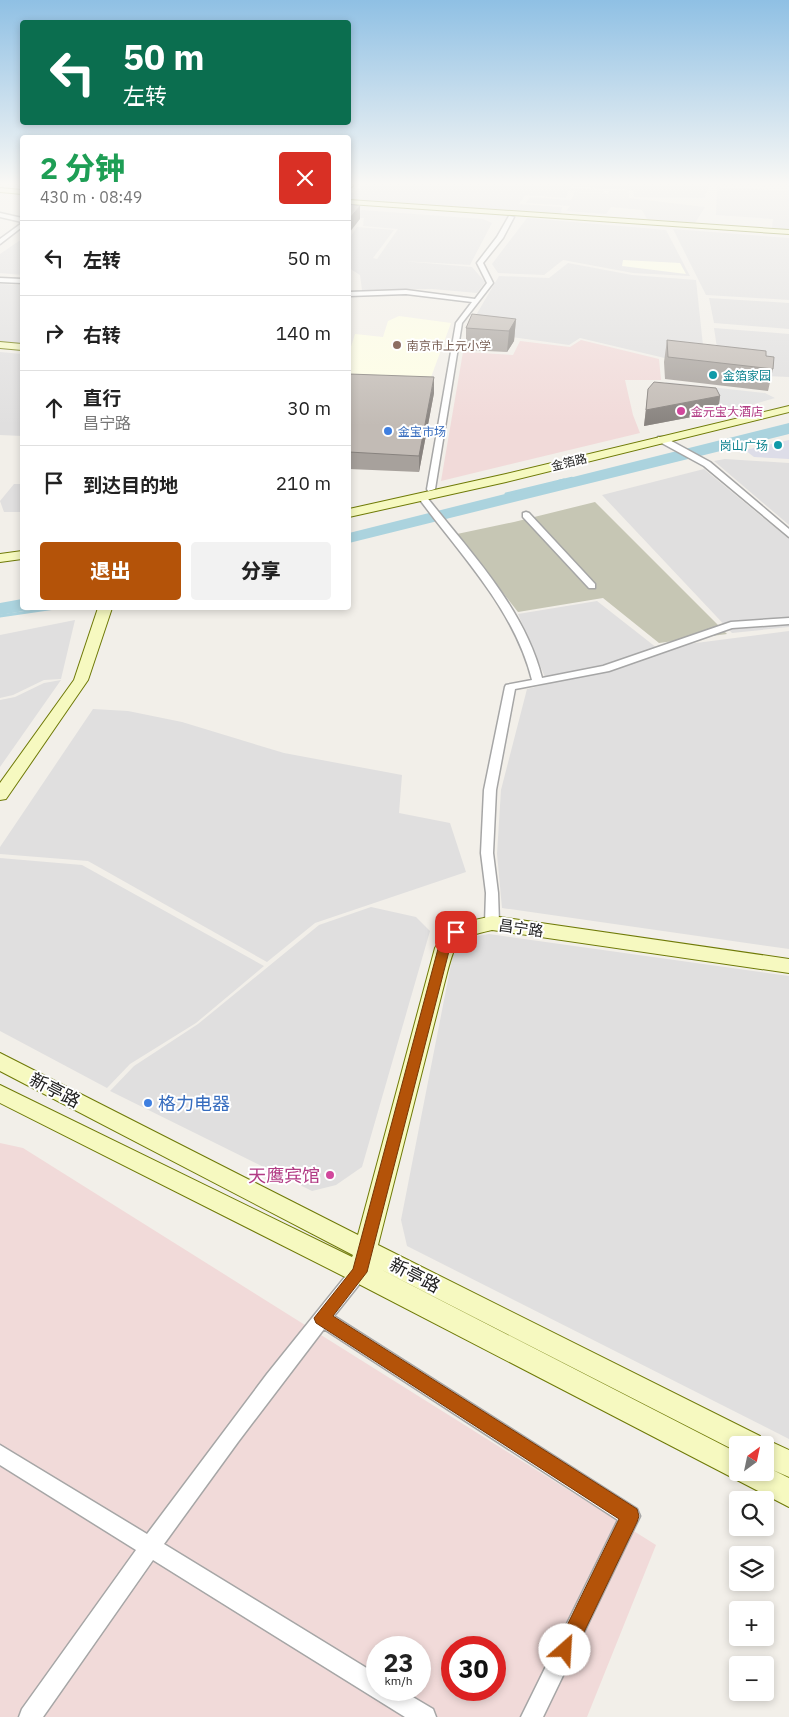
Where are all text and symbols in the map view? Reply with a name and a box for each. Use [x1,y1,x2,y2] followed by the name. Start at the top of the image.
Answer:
[123,34,205,80] text: 50 m
[40,40,105,105] icon: left
[123,81,167,110] text: 左转
[40,148,125,187] text: 2 分钟
[279,152,331,204] button: close
[40,187,142,207] text: 430 m · 08:49
[40,244,68,272] icon: left
[287,246,331,270] text: 50 m
[83,248,121,272] text: 左转
[40,319,68,347] icon: right
[276,321,331,345] text: 140 m
[83,323,121,347] text: 右转
[407,338,491,353] place label: 南京市上元小学
[391,339,403,351] marker: 南京市上元小学
[723,368,771,383] place label: 金箔家园
[707,369,719,381] marker: 金箔家园
[83,386,121,410] text: 直行
[40,394,68,422] icon: ahead
[287,396,331,420] text: 30 m
[691,404,763,419] place label: 金元宝大酒店
[675,405,687,417] marker: 金元宝大酒店
[83,413,131,433] text: 昌宁路
[398,424,446,439] place label: 金宝市场
[382,425,394,437] marker: 金宝市场
[720,438,768,453] place label: 岗山广场
[772,439,784,451] marker: 岗山广场
[550,450,588,474] street label: 金箔路
[40,469,68,497] icon: arrive
[276,471,331,495] text: 210 m
[83,473,178,497] text: 到达目的地
[40,542,181,600] button: 退出
[191,542,331,600] button: 分享
[435,911,477,953] pin
[497,915,545,941] street label: 昌宁路
[442,918,470,946] icon: arrive
[26,1067,84,1113] street label: 新亭路
[158,1092,230,1115] place label: 格力电器
[142,1097,154,1109] marker: 格力电器
[248,1164,320,1187] place label: 天鹰宾馆
[324,1169,336,1181] marker: 天鹰宾馆
[386,1252,444,1298] street label: 新亭路
[729,1436,774,1481] north arrow
[729,1436,774,1701] map controls
[729,1491,774,1536] button: search
[729,1546,774,1591] button: layers
[729,1601,774,1646] button: +
[538,1623,590,1675] position arrow
[441,1636,506,1701] speed limit sign: 30
[383,1646,414,1679] text: 23
[729,1656,774,1701] button: −
[384,1673,413,1688] text: km/h

